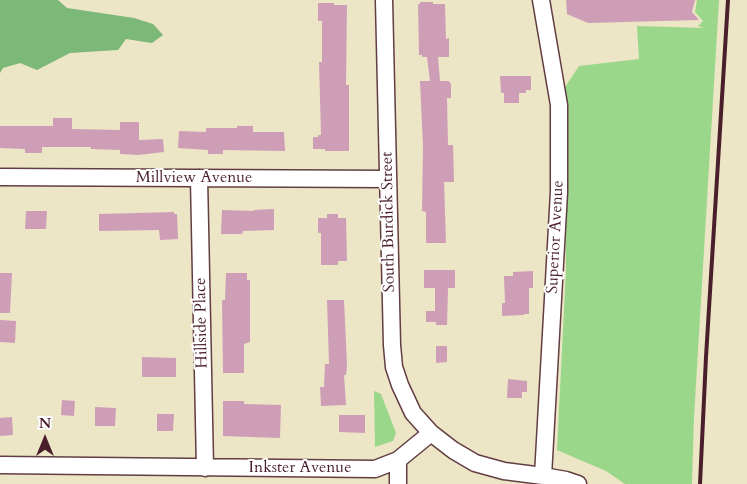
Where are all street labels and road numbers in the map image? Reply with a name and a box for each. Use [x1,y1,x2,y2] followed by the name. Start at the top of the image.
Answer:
[378,151,400,293] street label: South Burdick Street
[136,168,252,188] street label: Millview Avenue
[543,180,569,294] street label: Superior Avenue
[192,277,212,369] street label: Hillside Place
[249,458,351,478] street label: Inkster Avenue

